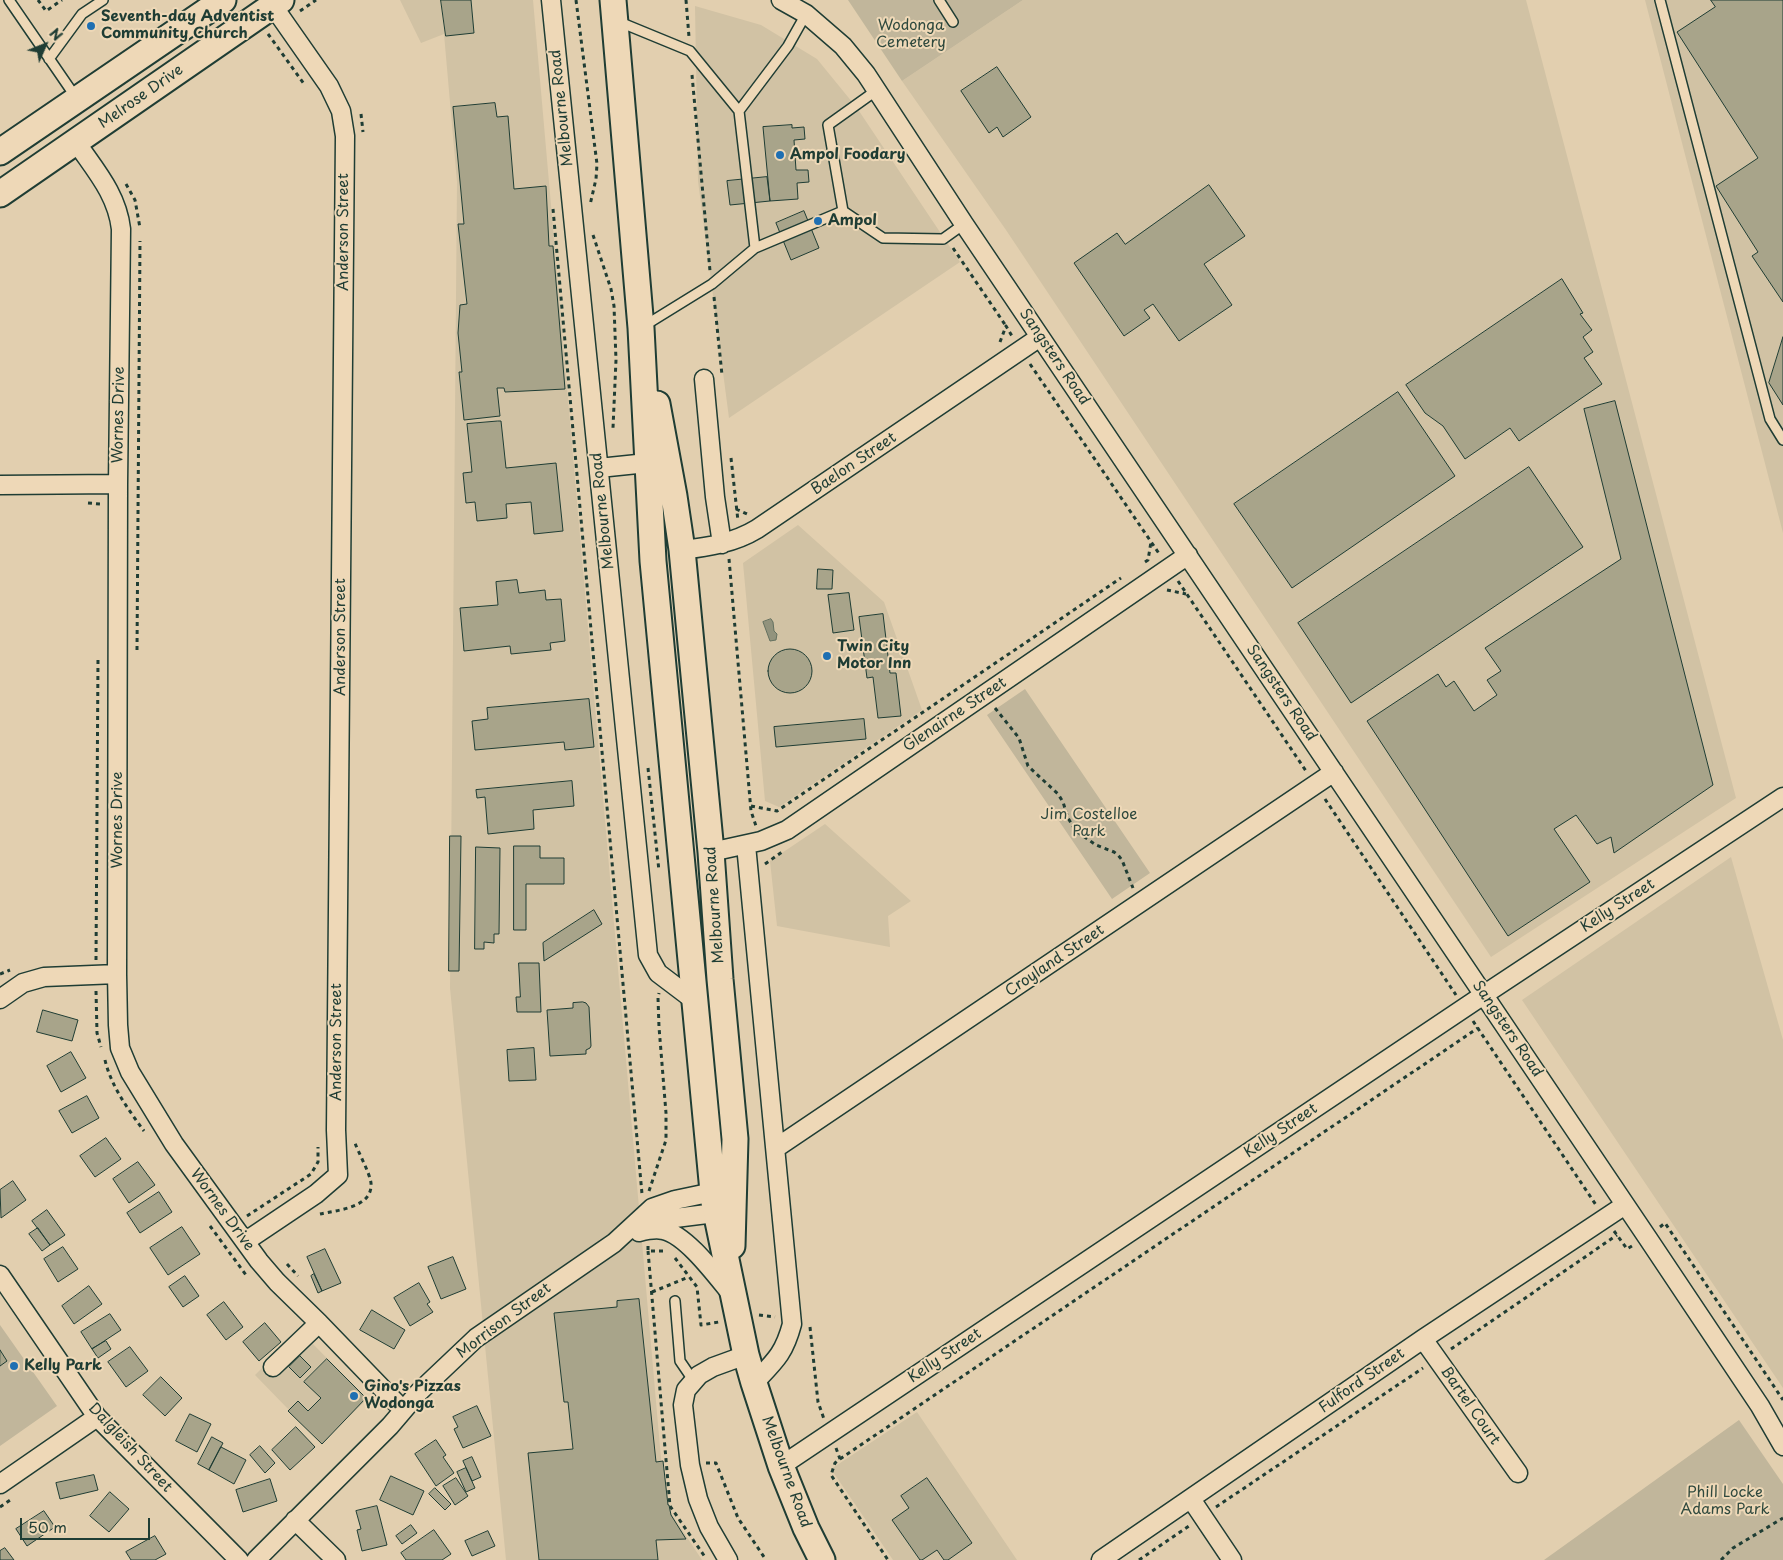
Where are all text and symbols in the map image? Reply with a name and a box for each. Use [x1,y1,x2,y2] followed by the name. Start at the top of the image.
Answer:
[101,8,274,43] place label: Seventh-day Adventist Community Church
[876,17,946,52] park label: Wodonga Cemetery
[20,20,70,70] north arrow
[85,20,97,32] marker: Seventh-day Adventist Community Church
[45,23,68,46] text: N
[547,49,577,167] street label: Melbourne Road
[95,61,187,133] street label: Melrose Drive
[790,146,905,164] place label: Ampol Foodary
[774,149,786,161] marker: Ampol Foodary
[335,173,353,291] street label: Anderson Street
[828,212,877,230] place label: Ampol
[812,215,824,227] marker: Ampol
[1015,305,1093,409] street label: Sangsters Road
[109,366,129,464] street label: Wornes Drive
[808,429,900,499] street label: Baelon Street
[588,452,618,570] street label: Melbourne Road
[332,578,350,696] street label: Anderson Street
[837,638,911,673] place label: Twin City Motor Inn
[1242,641,1320,745] street label: Sangsters Road
[821,650,833,662] marker: Twin City Motor Inn
[900,674,1010,756] street label: Glenairne Street
[109,771,127,869] street label: Wornes Drive
[1041,806,1137,841] park label: Jim Costelloe Park
[702,846,728,964] street label: Melbourne Road
[1578,875,1658,937] street label: Kelly Street
[1002,921,1108,1001] street label: Croyland Street
[1468,977,1546,1081] street label: Sangsters Road
[328,983,346,1101] street label: Anderson Street
[1241,1100,1321,1162] street label: Kelly Street
[186,1165,258,1255] street label: Wornes Drive
[453,1280,555,1362] street label: Morrison Street
[905,1325,985,1387] street label: Kelly Street
[1316,1345,1408,1417] street label: Fulford Street
[24,1357,102,1375] place label: Kelly Park
[8,1360,20,1372] marker: Kelly Park
[1436,1363,1504,1449] street label: Bartel Court
[364,1378,461,1413] place label: Gino's Pizzas Wodonga
[348,1390,360,1402] marker: Gino's Pizzas Wodonga
[84,1400,176,1496] street label: Dalgleish Street
[757,1414,815,1530] street label: Melbourne Road
[1680,1484,1770,1519] park label: Phill Locke Adams Park
[22,1508,152,1540] scale bar
[28,1515,67,1538] text: 50 m

